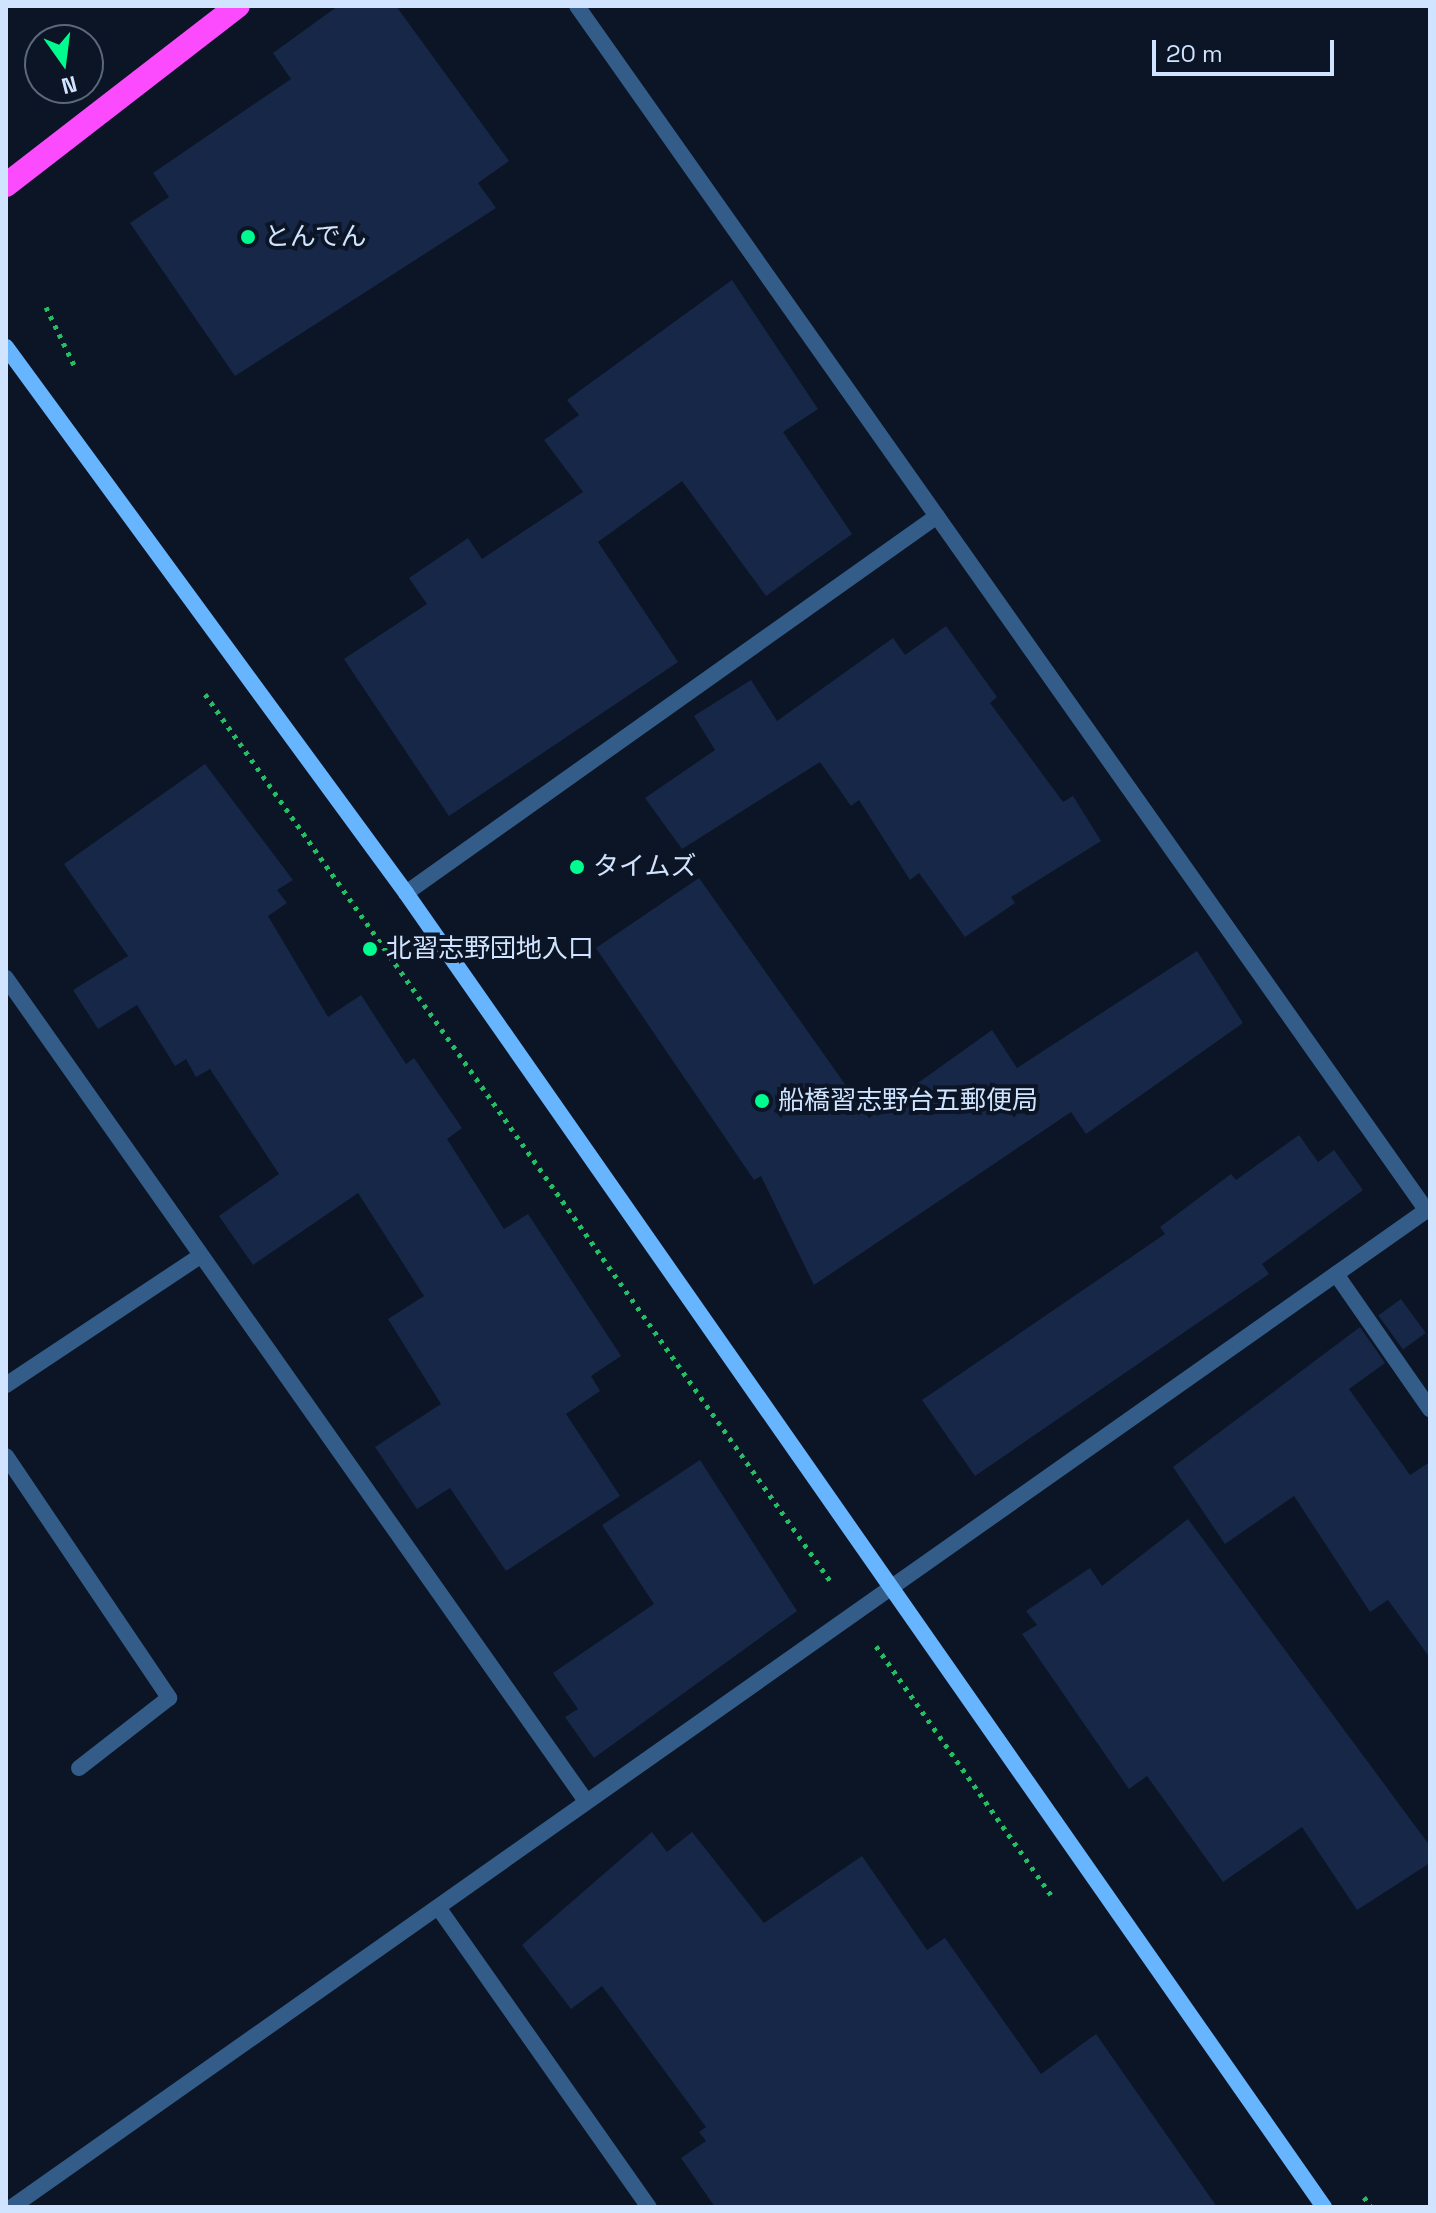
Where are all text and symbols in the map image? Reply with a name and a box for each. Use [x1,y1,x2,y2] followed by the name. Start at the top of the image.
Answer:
[24,24,104,104] north arrow
[1156,24,1338,74] scale bar
[1166,38,1223,69] text: 20 m
[59,70,80,101] text: N
[264,221,368,253] place label: とんでん
[239,228,257,246] marker: とんでん
[593,851,697,883] place label: タイムズ
[568,858,586,876] marker: タイムズ
[386,933,594,965] place label: 北習志野団地入口
[361,940,379,958] marker: 北習志野団地入口
[778,1085,1038,1117] place label: 船橋習志野台五郵便局
[753,1092,771,1110] marker: 船橋習志野台五郵便局

